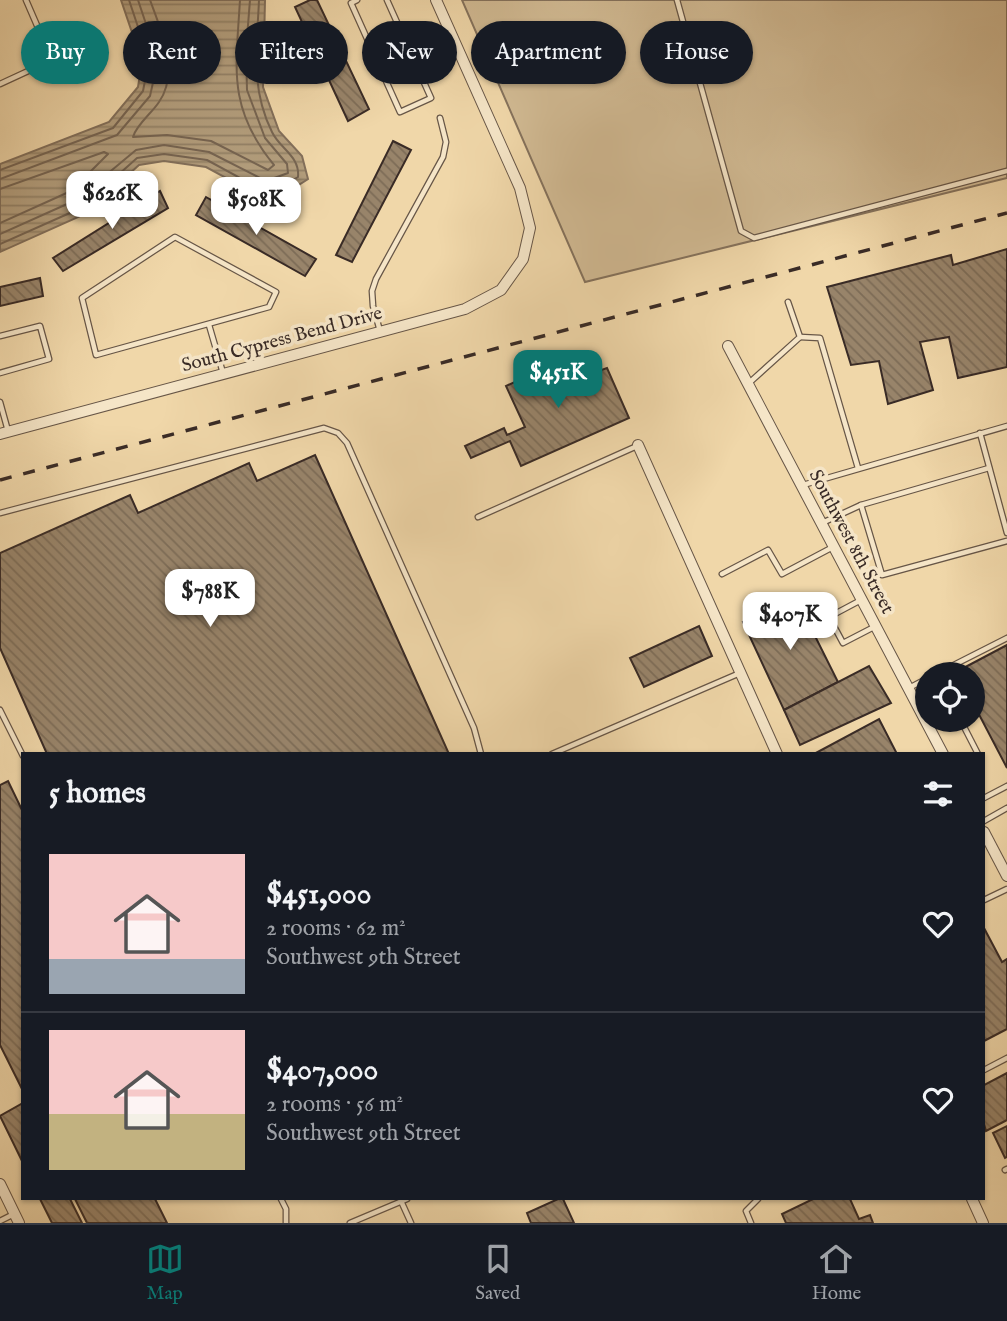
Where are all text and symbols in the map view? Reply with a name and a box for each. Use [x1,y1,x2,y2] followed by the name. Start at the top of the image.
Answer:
[21,21,109,84] chip: Buy
[123,21,221,84] chip: Rent
[235,21,348,84] chip: Filters
[362,21,457,84] chip: New
[471,21,626,84] chip: Apartment
[640,21,753,84] chip: House
[63,172,161,231] pin: $626K
[207,177,305,237] pin: $508K
[82,179,142,208] text: $626K
[227,185,285,214] text: $508K
[179,302,385,378] street label: South Cypress Bend Drive
[509,350,607,410] pin: $451K
[529,358,587,387] text: $451K
[803,466,899,619] street label: Southwest 8th Street
[161,570,259,629] pin: $788K
[181,577,239,606] text: $788K
[741,592,839,652] pin: $407K
[759,600,821,629] text: $407K
[915,662,985,732] map controls
[915,662,985,732] button: locate
[49,775,146,813] text: 5 homes
[919,775,957,813] icon: filters
[266,876,371,914] text: $451,000
[105,882,189,966] icon: home
[919,905,957,943] icon: heart
[266,914,406,943] text: 2 rooms · 62 m²
[266,943,461,972] text: Southwest 9th Street
[266,1052,378,1090] text: $407,000
[105,1058,189,1142] icon: home
[919,1081,957,1119] icon: heart
[266,1090,403,1119] text: 2 rooms · 56 m²
[266,1119,461,1148] text: Southwest 9th Street
[146,1240,184,1306] tab: Map
[475,1240,520,1306] tab: Saved
[812,1240,861,1306] tab: Home

